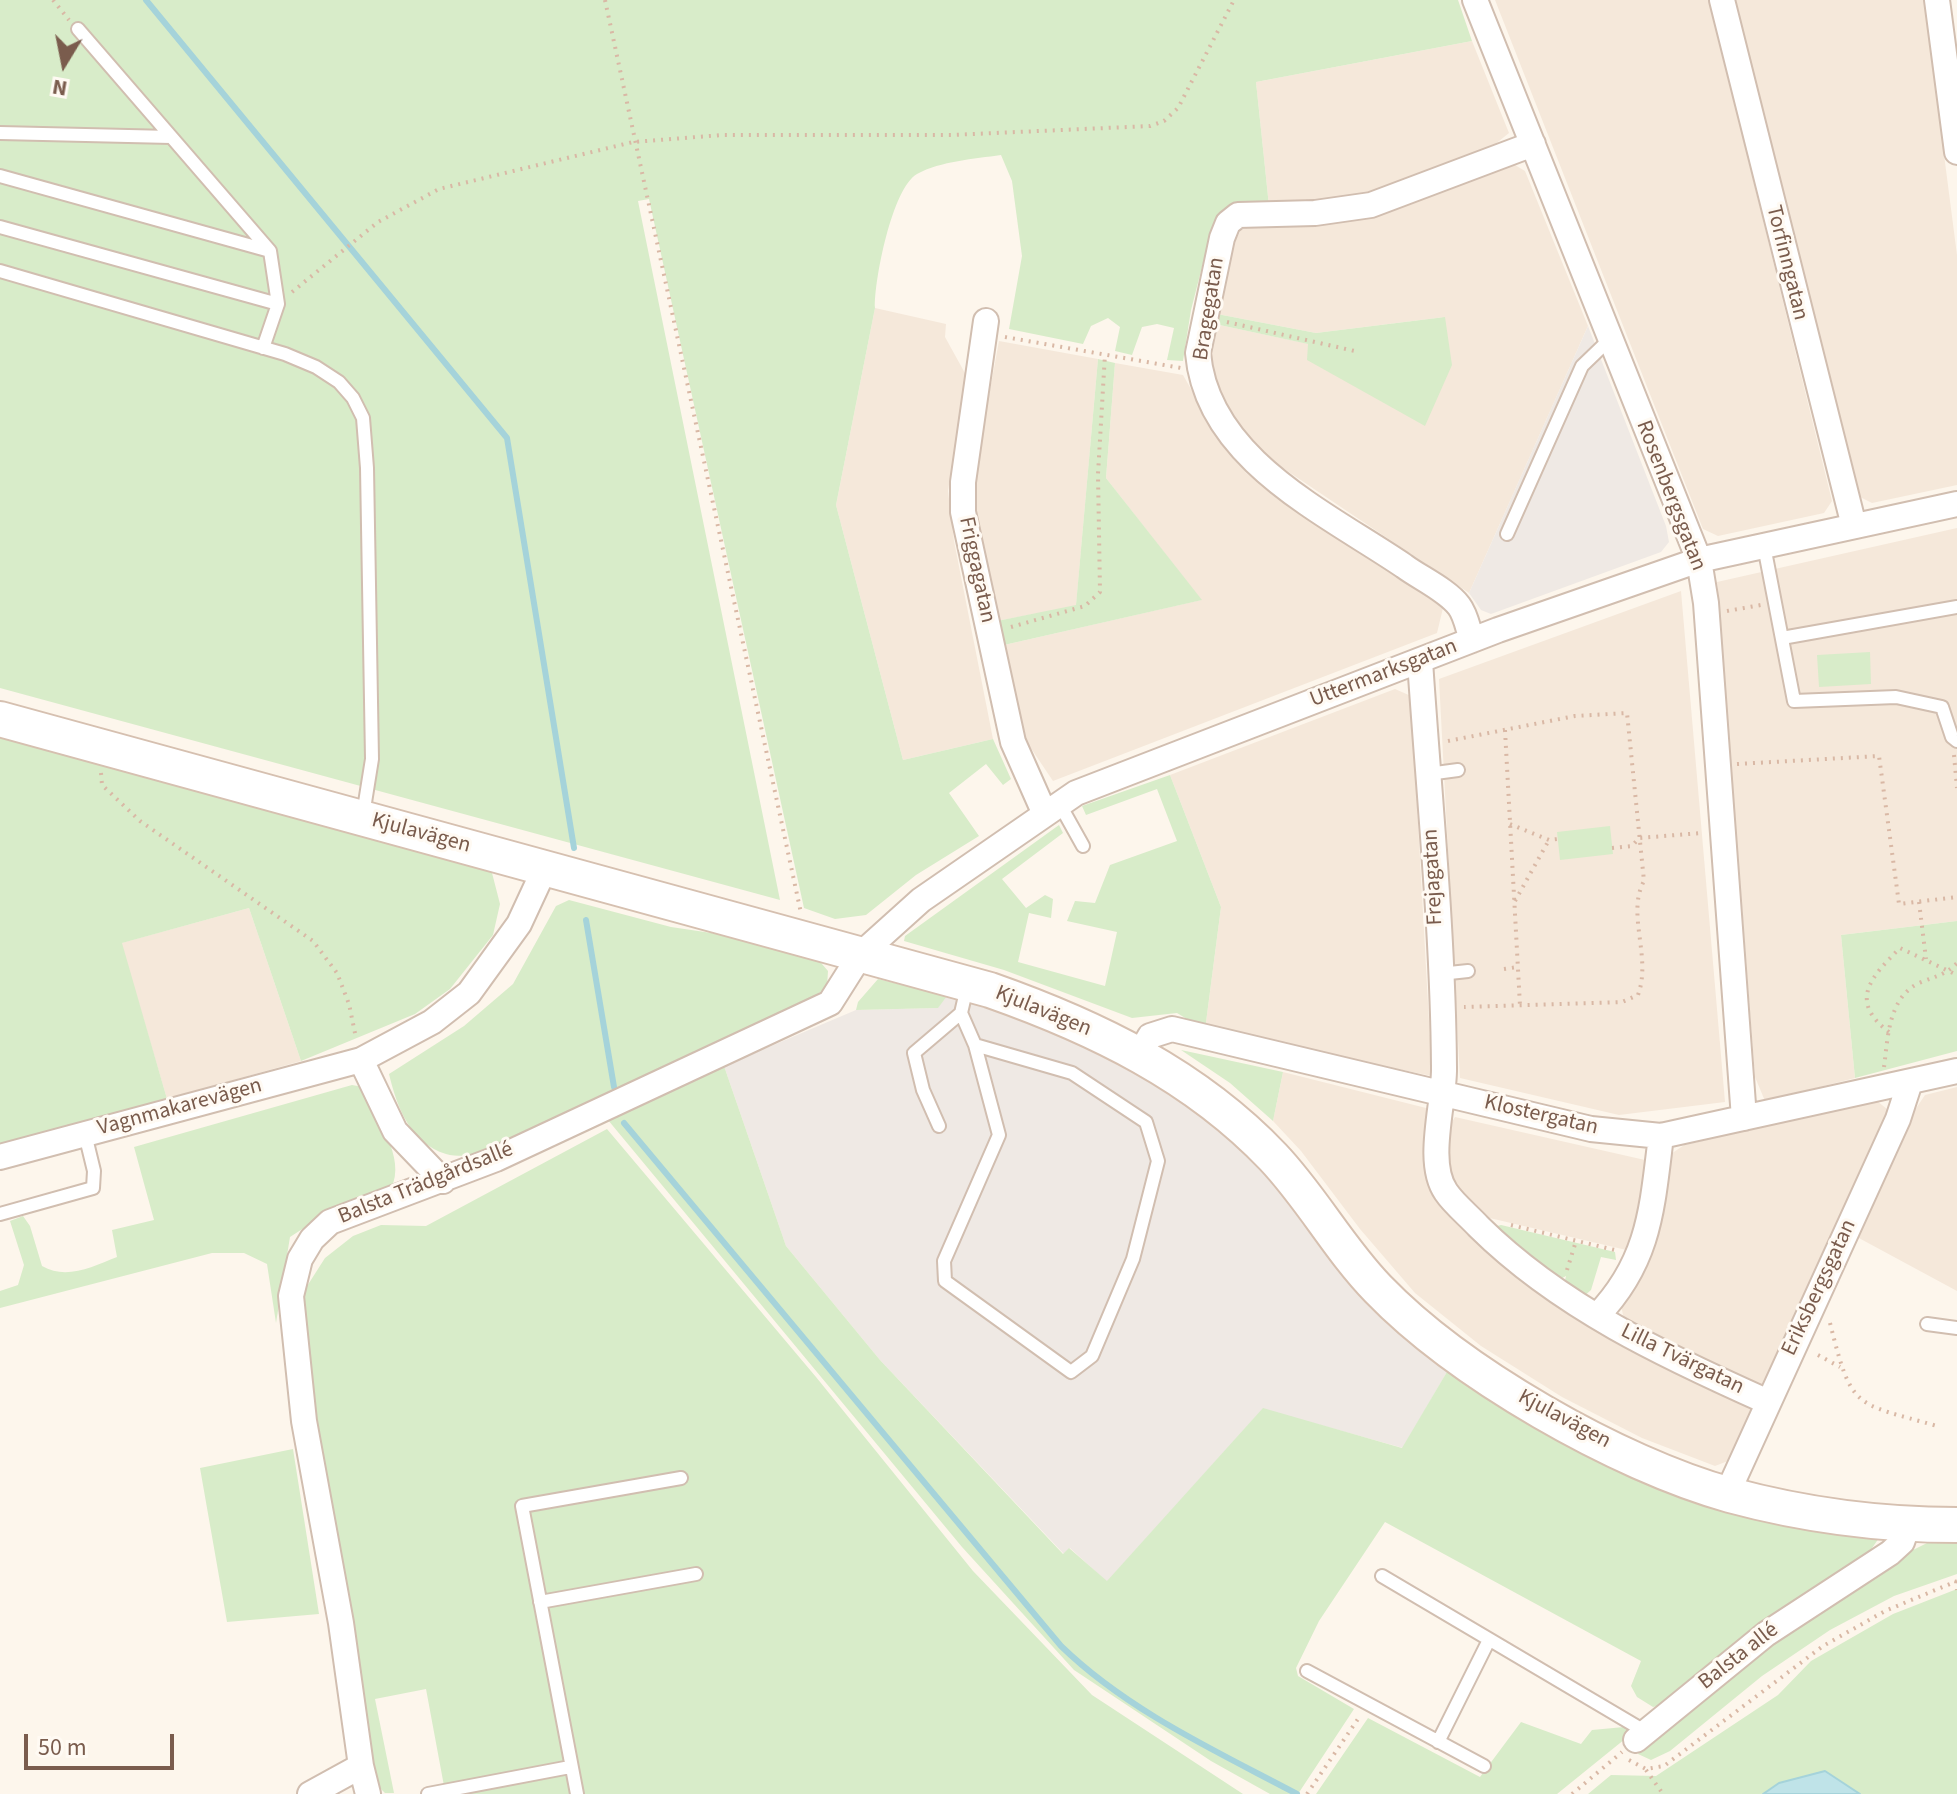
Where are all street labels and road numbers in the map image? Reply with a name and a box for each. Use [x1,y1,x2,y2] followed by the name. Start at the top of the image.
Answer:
[1759,203,1813,323] street label: Torfinngatan
[1189,255,1231,363] street label: Bragegatan
[1629,417,1711,575] street label: Rosenbergsgatan
[952,514,1000,626] street label: Friggagatan
[1307,634,1461,714] street label: Uttermarksgatan
[369,808,473,860] street label: Kjulavägen
[1418,828,1450,926] street label: Frejagatan
[991,981,1095,1043] street label: Kjulavägen
[95,1073,265,1143] street label: Vagnmakarevägen
[1481,1090,1601,1142] street label: Klostergatan
[335,1137,517,1231] street label: Balsta Trädgårdsallé
[1777,1216,1863,1360] street label: Eriksbergsgatan
[1616,1319,1748,1401] street label: Lilla Tvärgatan
[1513,1385,1615,1455] street label: Kjulavägen
[1694,1618,1784,1696] street label: Balsta allé

